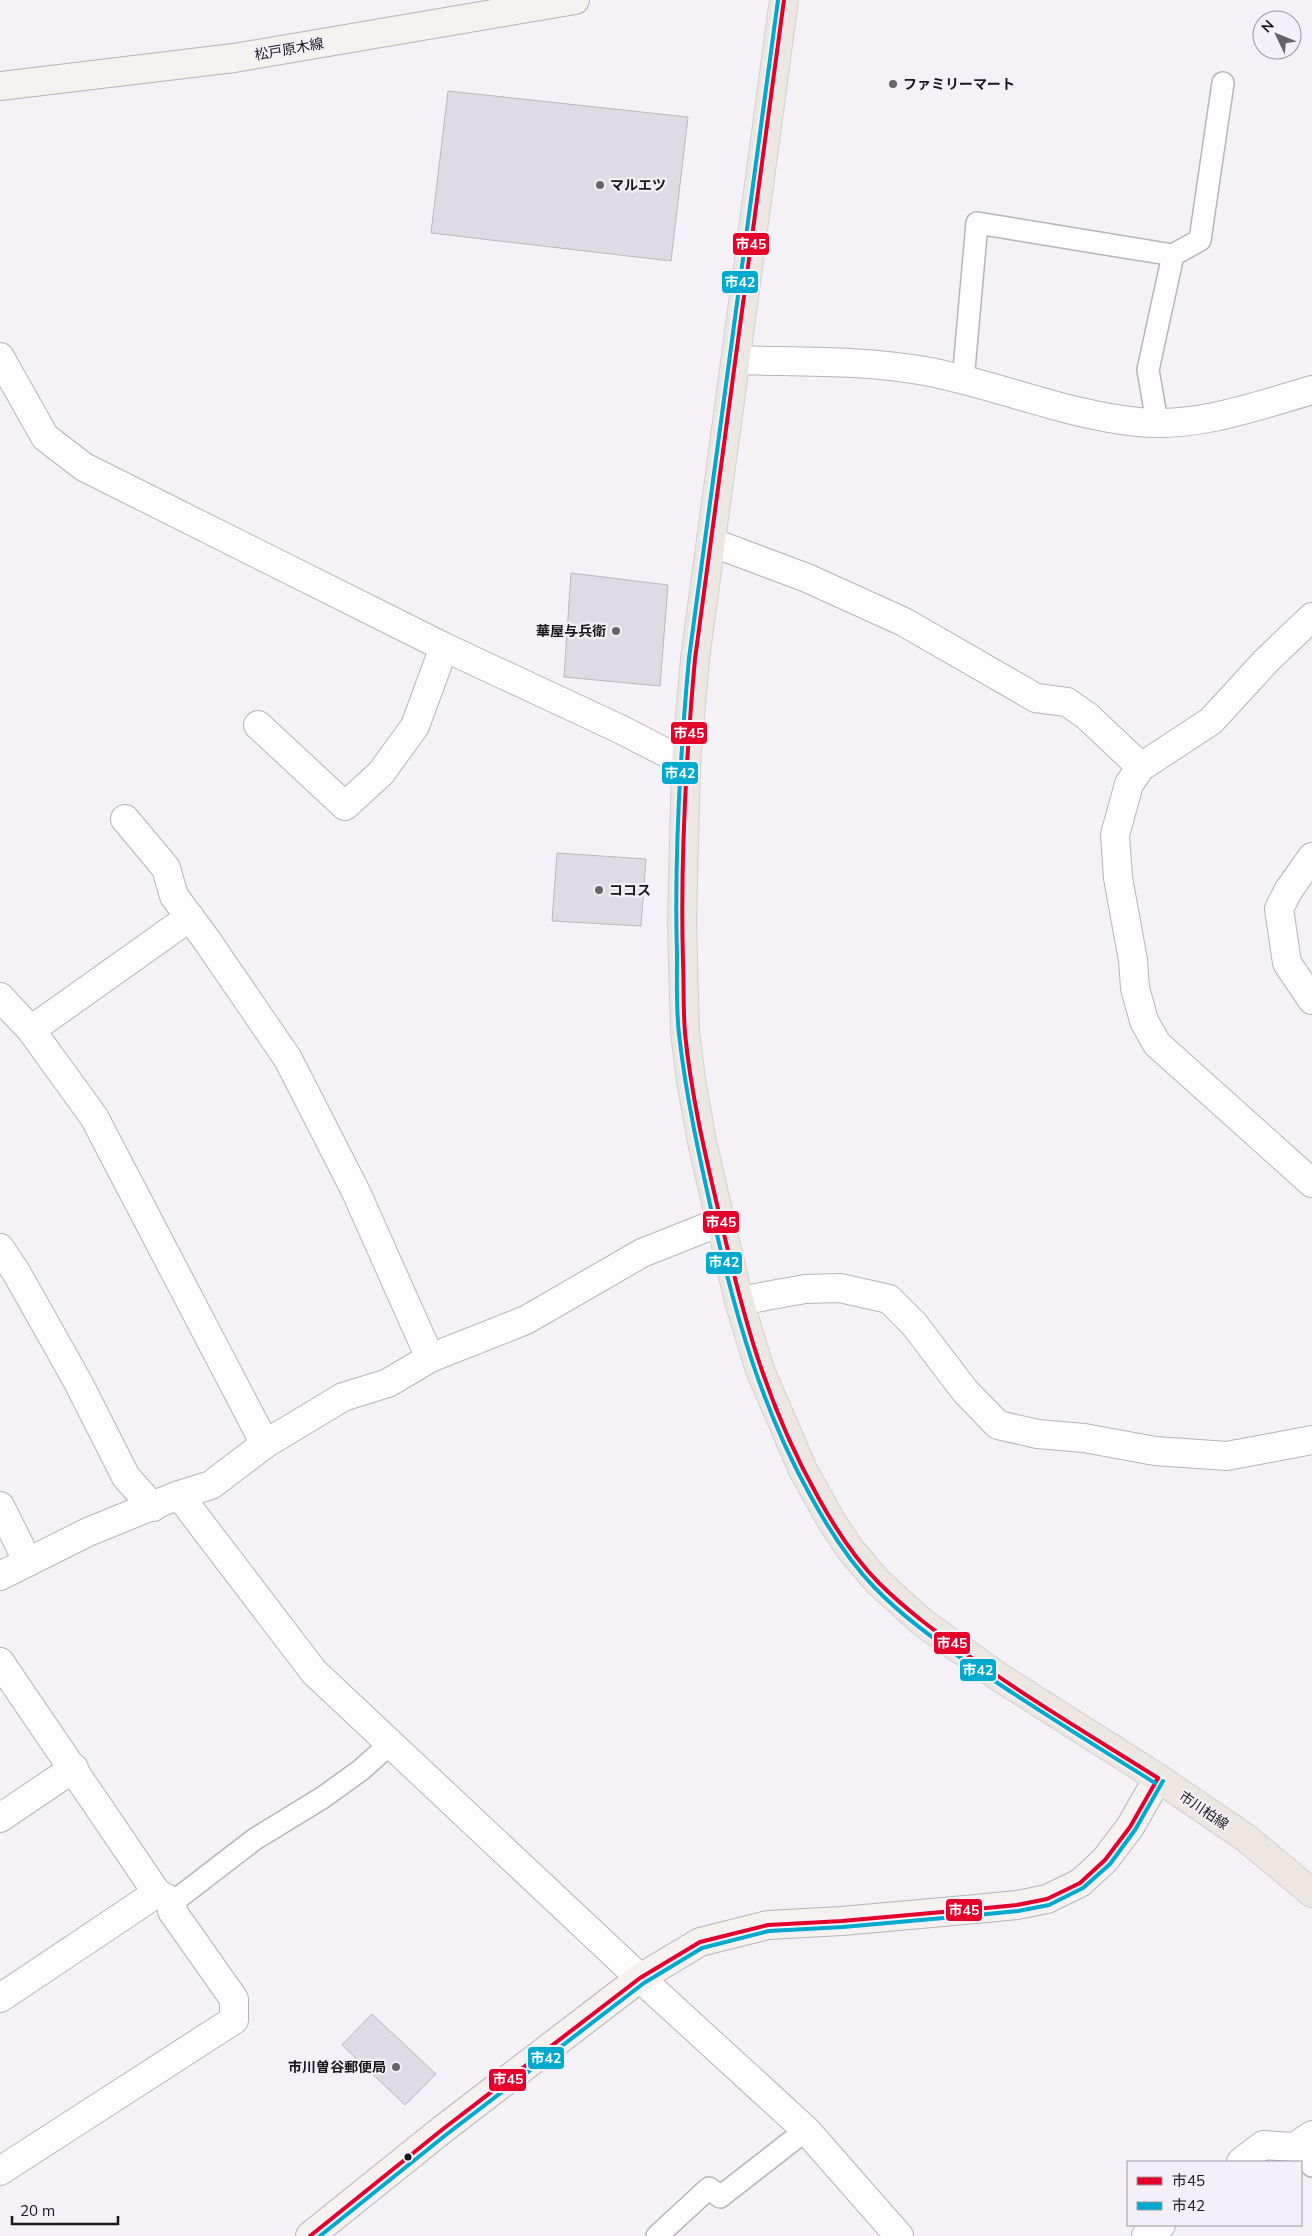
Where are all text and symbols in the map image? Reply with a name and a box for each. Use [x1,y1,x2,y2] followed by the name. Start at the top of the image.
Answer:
[1252,10,1302,60] north arrow
[1257,16,1278,36] text: N
[253,34,325,64] street label: 松戸原木線
[903,75,1015,93] place label: ファミリーマート
[887,78,899,90] marker: ファミリーマート
[610,176,666,194] place label: マルエツ
[594,179,606,191] marker: マルエツ
[732,232,770,256] line badge: 市45
[736,235,766,253] text: 市45
[721,270,759,294] line badge: 市42
[725,273,755,291] text: 市42
[536,622,606,640] place label: 華屋与兵衛
[610,625,622,637] marker: 華屋与兵衛
[670,721,708,745] line badge: 市45
[674,724,704,742] text: 市45
[661,761,699,785] line badge: 市42
[665,764,695,782] text: 市42
[609,881,651,899] place label: ココス
[593,884,605,896] marker: ココス
[702,1210,740,1234] line badge: 市45
[706,1213,736,1231] text: 市45
[705,1251,743,1275] line badge: 市42
[709,1253,739,1271] text: 市42
[933,1631,971,1655] line badge: 市45
[937,1634,967,1652] text: 市45
[959,1658,997,1682] line badge: 市42
[963,1661,993,1679] text: 市42
[1176,1787,1232,1833] street label: 市川柏線
[945,1898,983,1922] line badge: 市45
[949,1901,979,1919] text: 市45
[527,2046,565,2070] line badge: 市42
[531,2049,561,2067] text: 市42
[288,2058,386,2076] place label: 市川曽谷郵便局
[390,2061,402,2073] marker: 市川曽谷郵便局
[488,2068,527,2092] line badge: 市45
[493,2070,523,2088] text: 市45
[403,2152,413,2162] unlabelled marker
[1127,2161,1302,2226] legend
[1172,2171,1205,2190] text: 市45
[12,2194,119,2226] scale bar
[1172,2196,1205,2215] text: 市42
[20,2201,55,2220] text: 20 m

